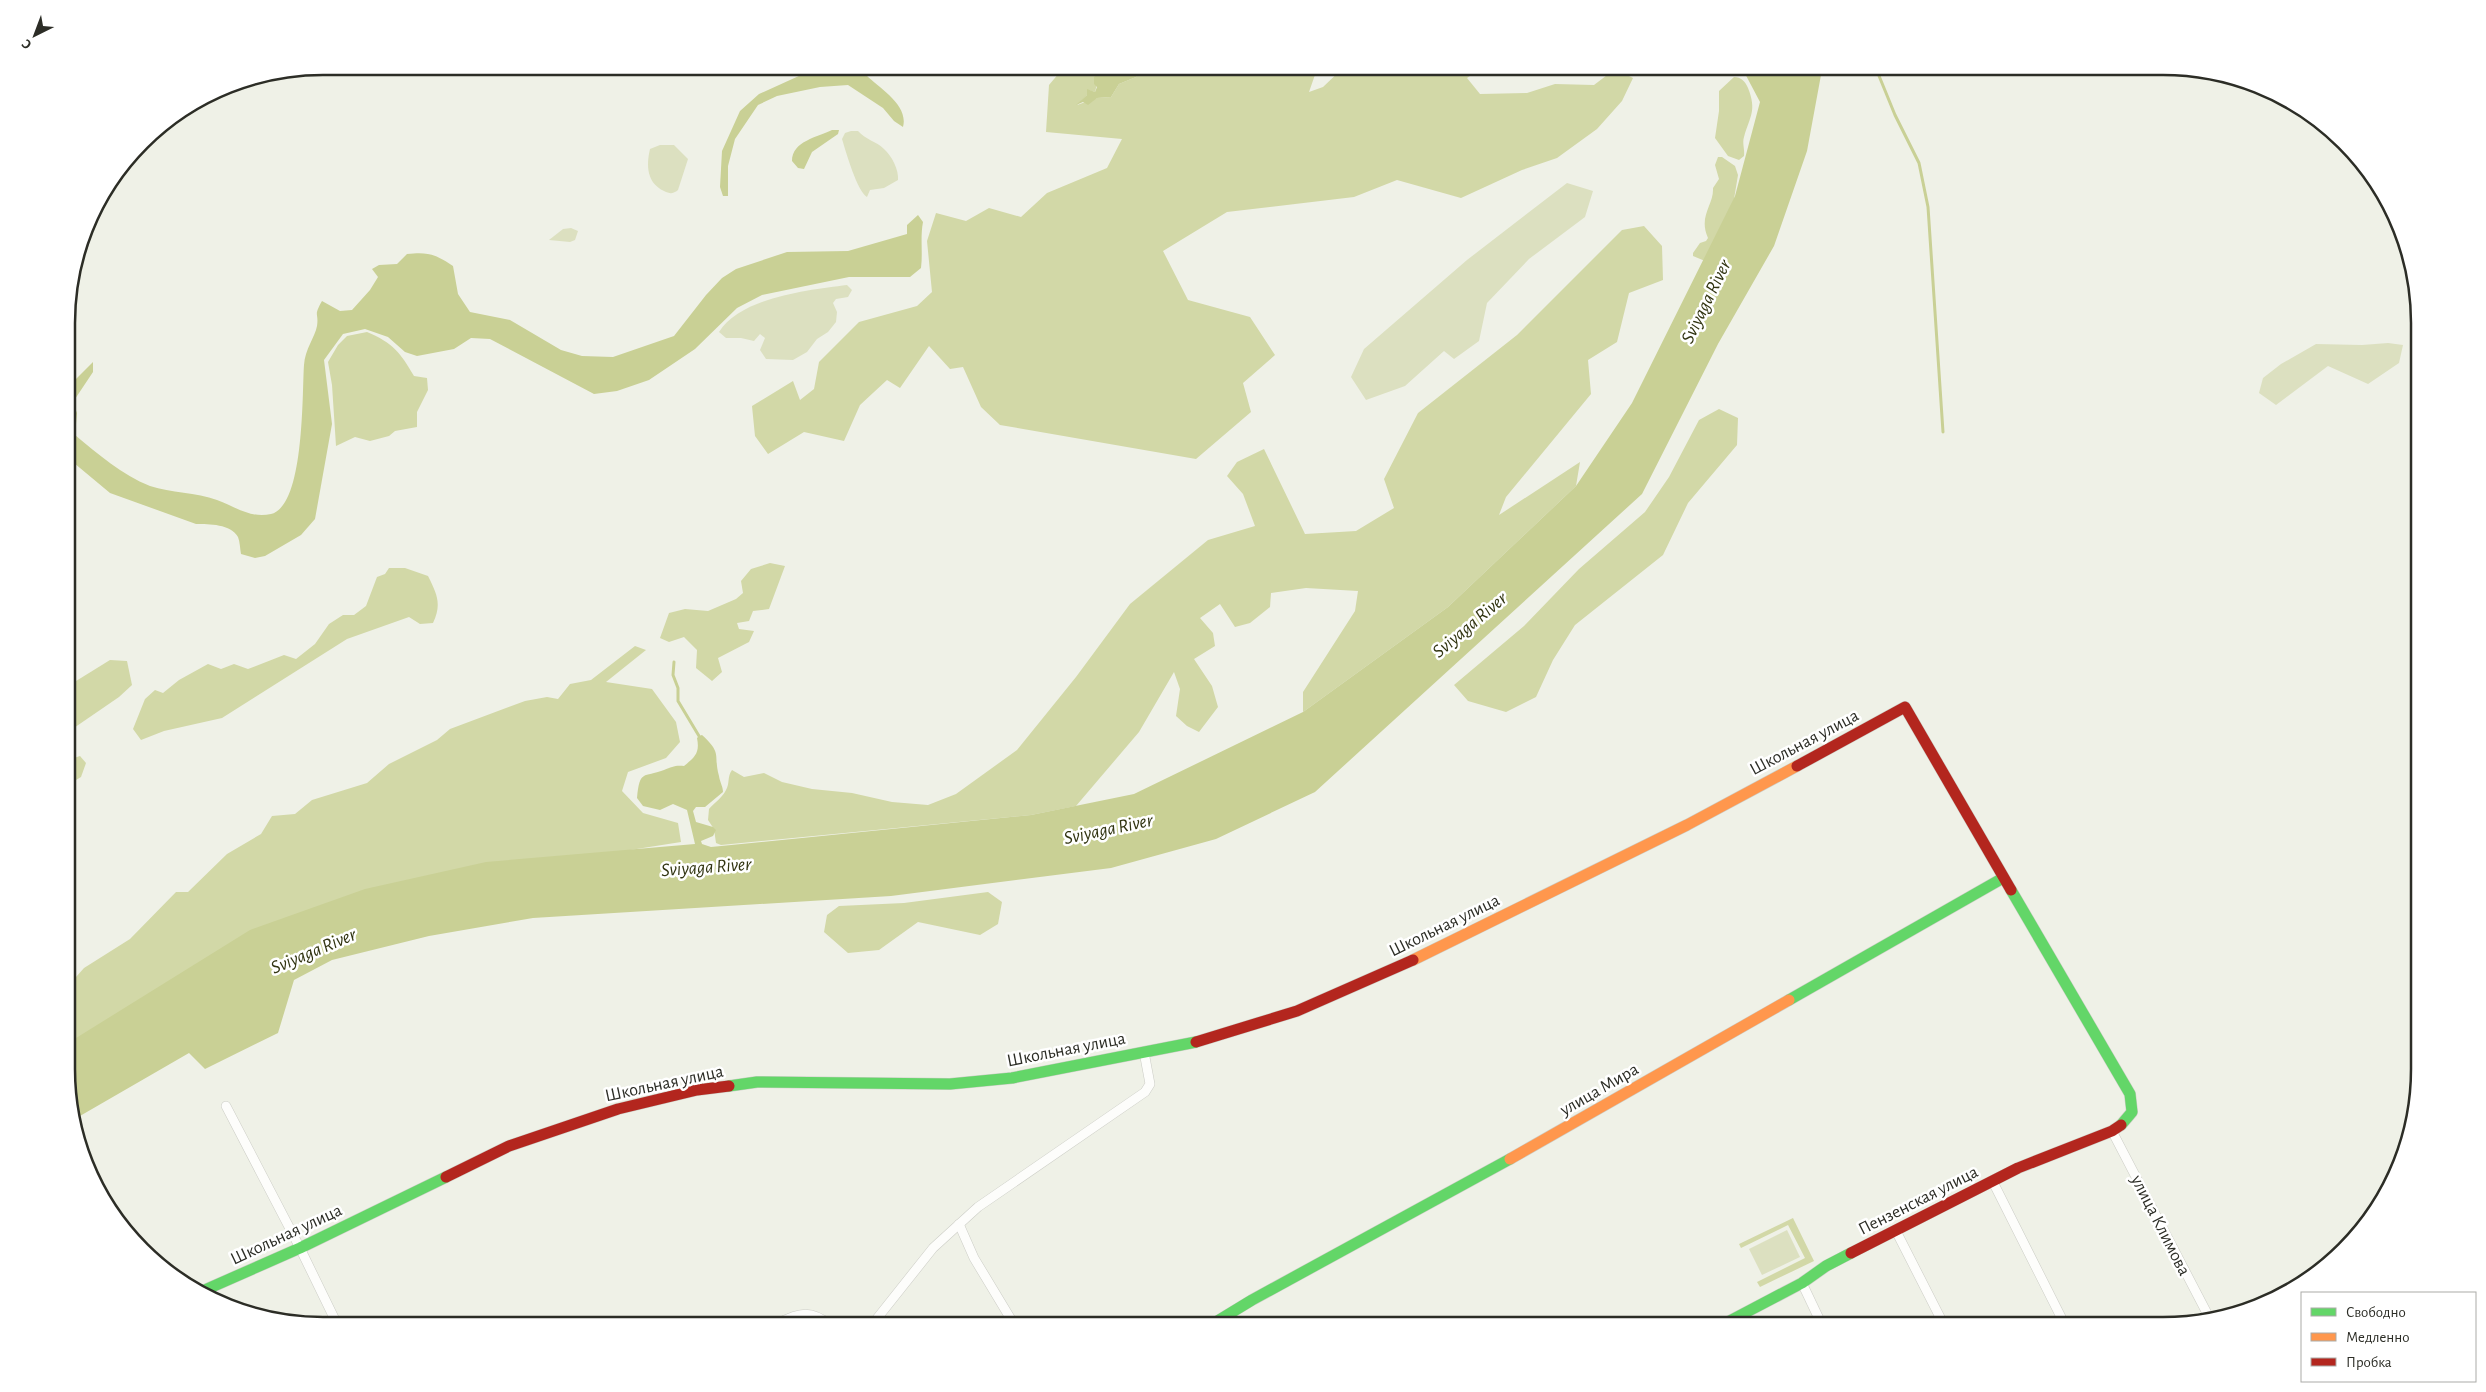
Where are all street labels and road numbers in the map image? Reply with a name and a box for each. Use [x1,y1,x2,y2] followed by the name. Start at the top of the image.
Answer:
[1747,707,1862,779] street label: Школьная улица
[1386,891,1503,960] street label: Школьная улица
[1005,1030,1127,1070] street label: Школьная улица
[1556,1060,1642,1120] street label: улица Мира
[603,1063,725,1105] street label: Школьная улица
[1856,1163,1981,1239] street label: Пензенская улица
[2127,1171,2193,1279] street label: улица Климова
[228,1201,345,1269] street label: Школьная улица

